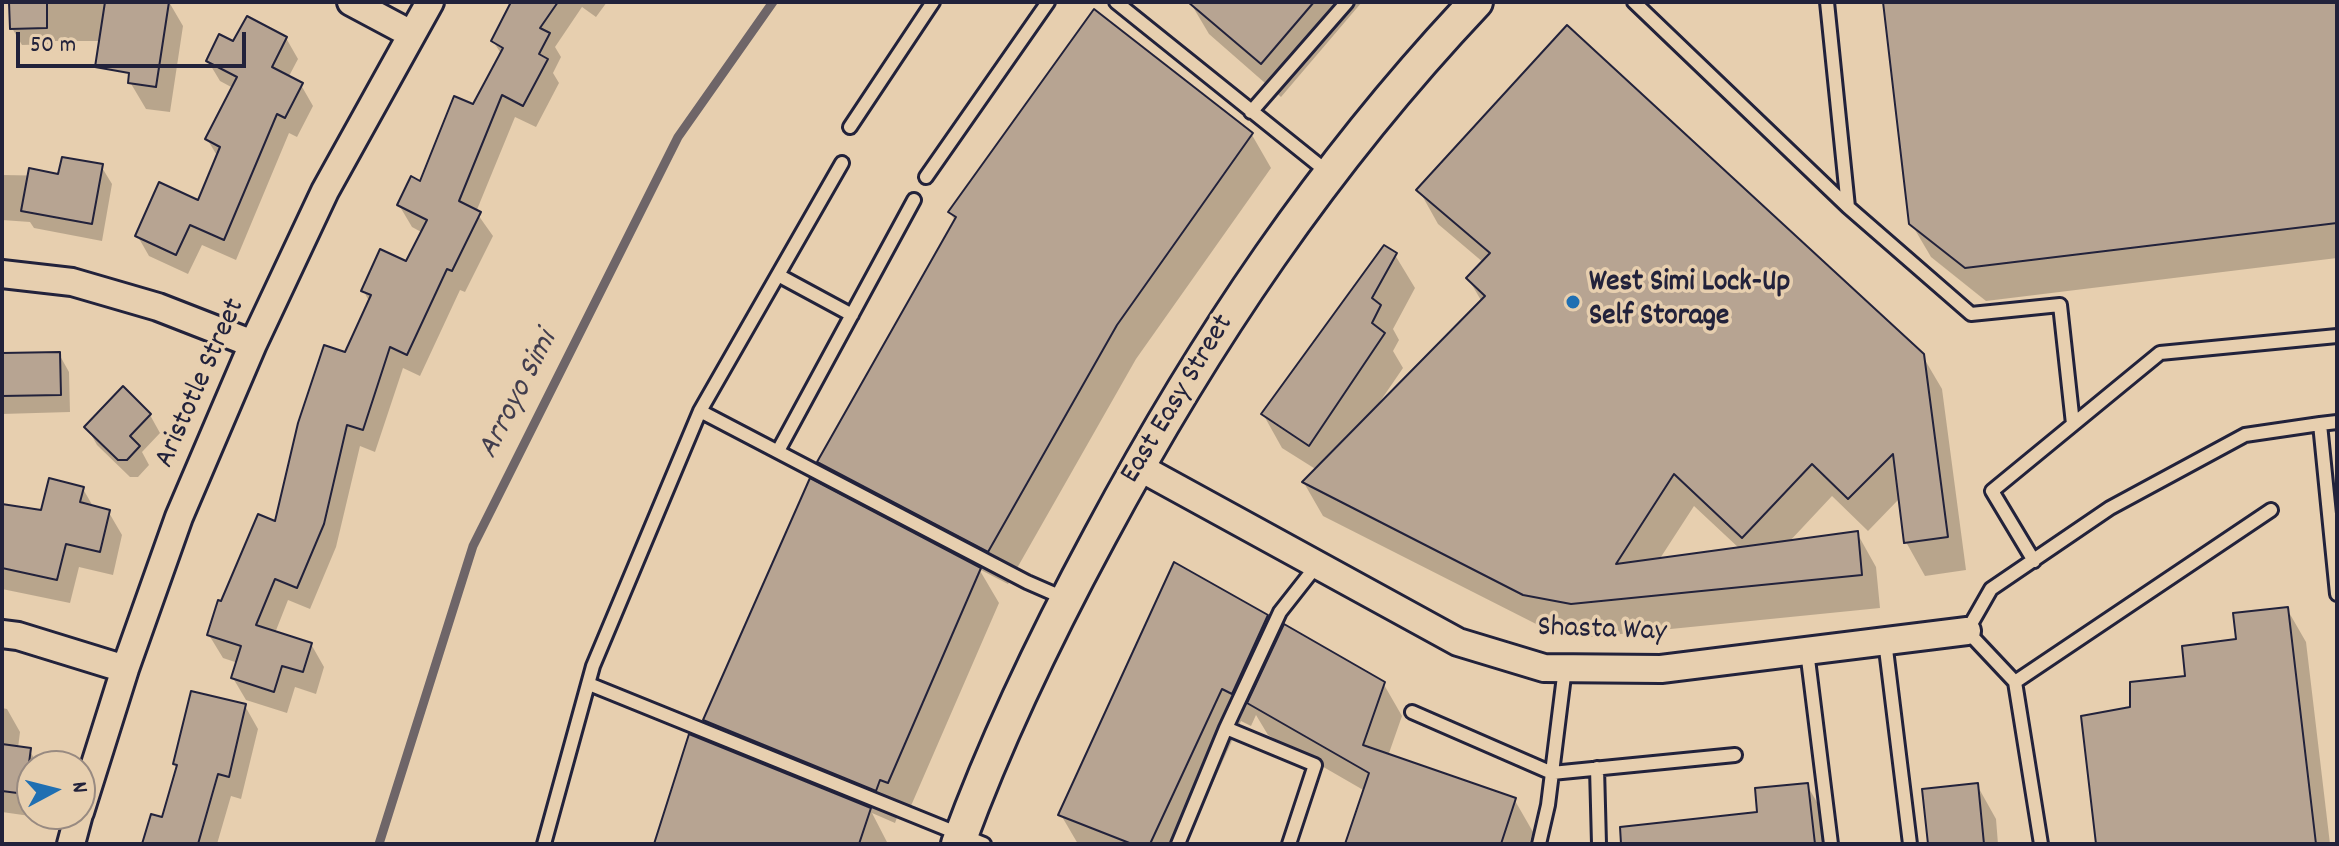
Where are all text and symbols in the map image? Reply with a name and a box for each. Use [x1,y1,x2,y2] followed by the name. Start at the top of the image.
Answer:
[20,16,250,66] scale bar
[30,29,76,63] text: 50 m
[1589,267,1790,338] place label: West Simi Lock-Up Self Storage
[1564,293,1582,311] marker: West Simi Lock-Up Self Storage
[149,294,255,474] street label: Aristotle Street
[1115,309,1243,491] street label: East Easy Street
[472,326,568,466] water label: Arroyo Simi
[1537,612,1667,652] street label: Shasta Way
[16,750,96,830] north arrow
[62,780,94,795] text: N

